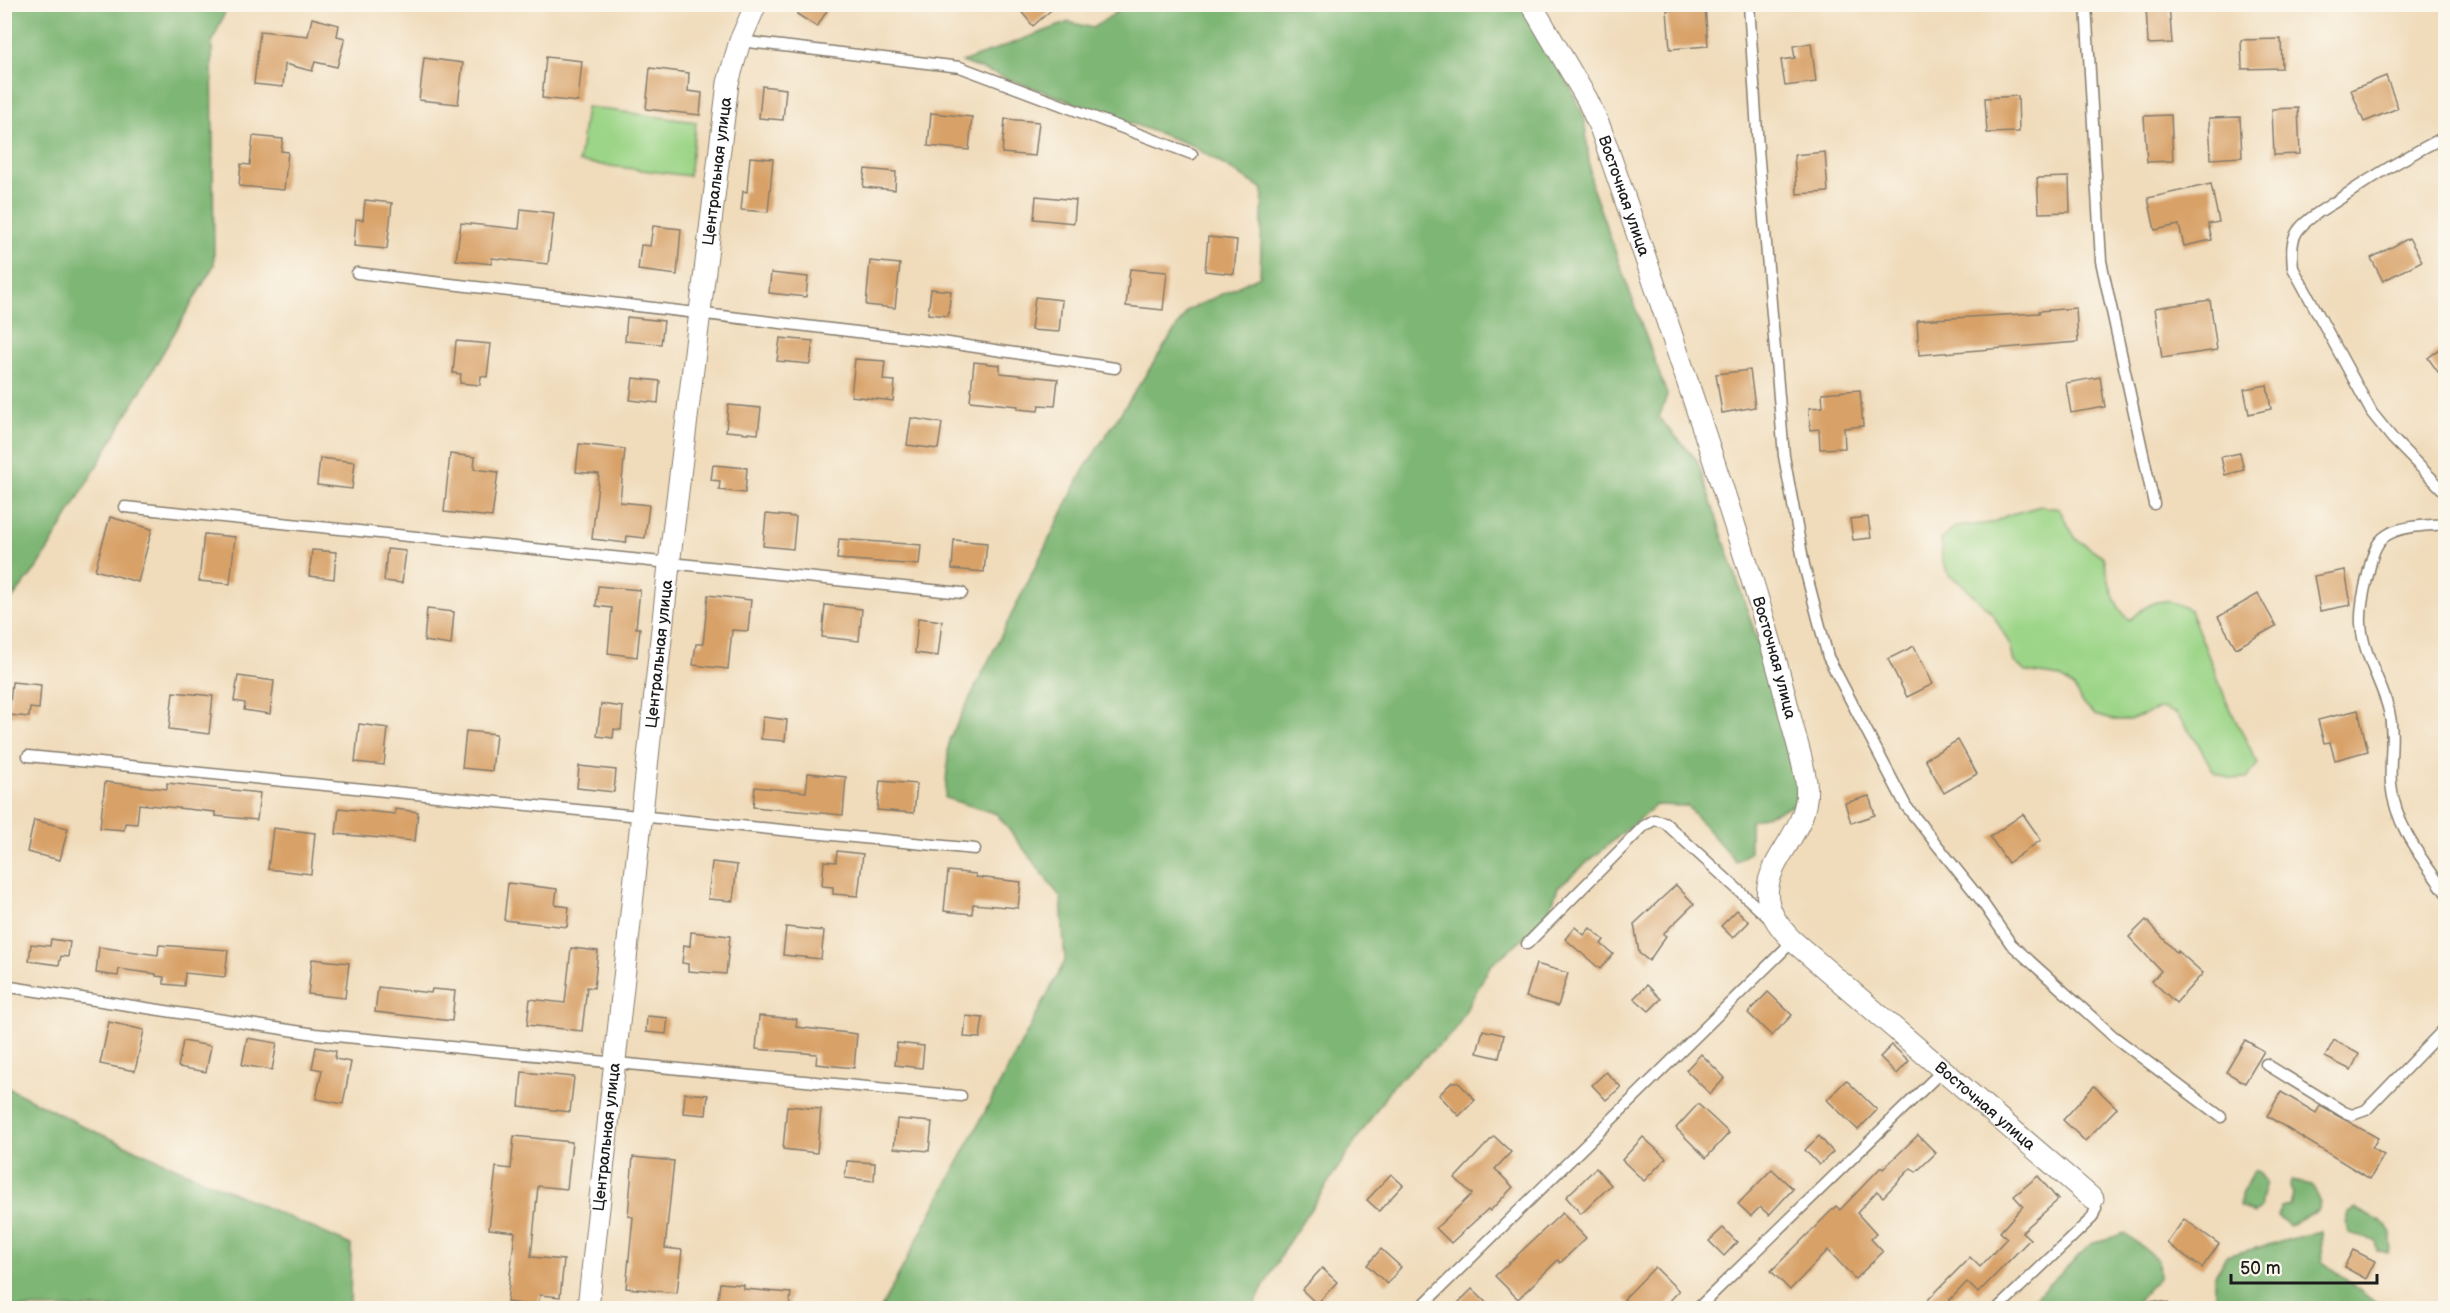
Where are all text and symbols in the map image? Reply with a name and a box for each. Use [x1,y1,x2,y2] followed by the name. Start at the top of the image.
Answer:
[699,96,736,247] street label: Центральная улица
[1594,133,1654,259] street label: Восточная улица
[642,578,677,729] street label: Центральная улица
[1748,594,1800,722] street label: Восточная улица
[1931,1058,2039,1155] street label: Восточная улица
[589,1061,624,1212] street label: Центральная улица
[2231,1247,2376,1285] scale bar
[2240,1258,2281,1279] text: 50 m

